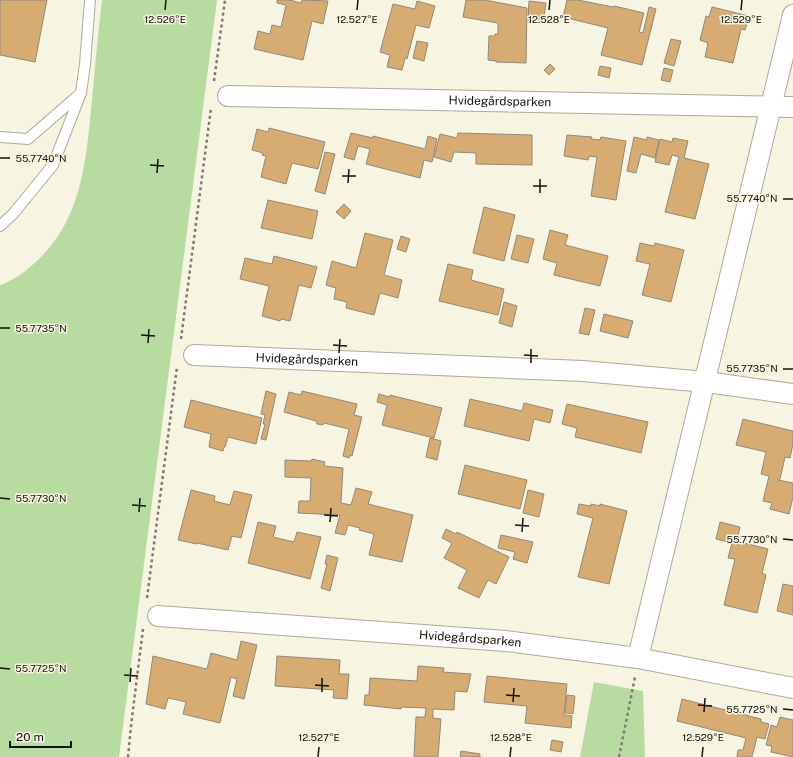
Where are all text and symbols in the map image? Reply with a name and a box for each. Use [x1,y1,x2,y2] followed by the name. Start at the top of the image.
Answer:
[144,13,186,25] text: 12.526°E
[336,13,378,25] text: 12.527°E
[528,13,570,25] text: 12.528°E
[720,13,762,25] text: 12.529°E
[449,93,551,109] street label: Hvidegårdsparken
[15,152,67,164] text: 55.7740°N
[726,192,778,204] text: 55.7740°N
[15,322,67,334] text: 55.7735°N
[255,351,359,369] street label: Hvidegårdsparken
[726,362,778,374] text: 55.7735°N
[15,492,67,504] text: 55.7730°N
[726,533,778,545] text: 55.7730°N
[419,628,522,650] street label: Hvidegårdsparken
[15,662,67,674] text: 55.7725°N
[726,703,778,715] text: 55.7725°N
[10,723,71,749] scale bar
[16,730,44,744] text: 20 m
[298,731,340,743] text: 12.527°E
[490,731,532,743] text: 12.528°E
[682,731,724,743] text: 12.529°E

